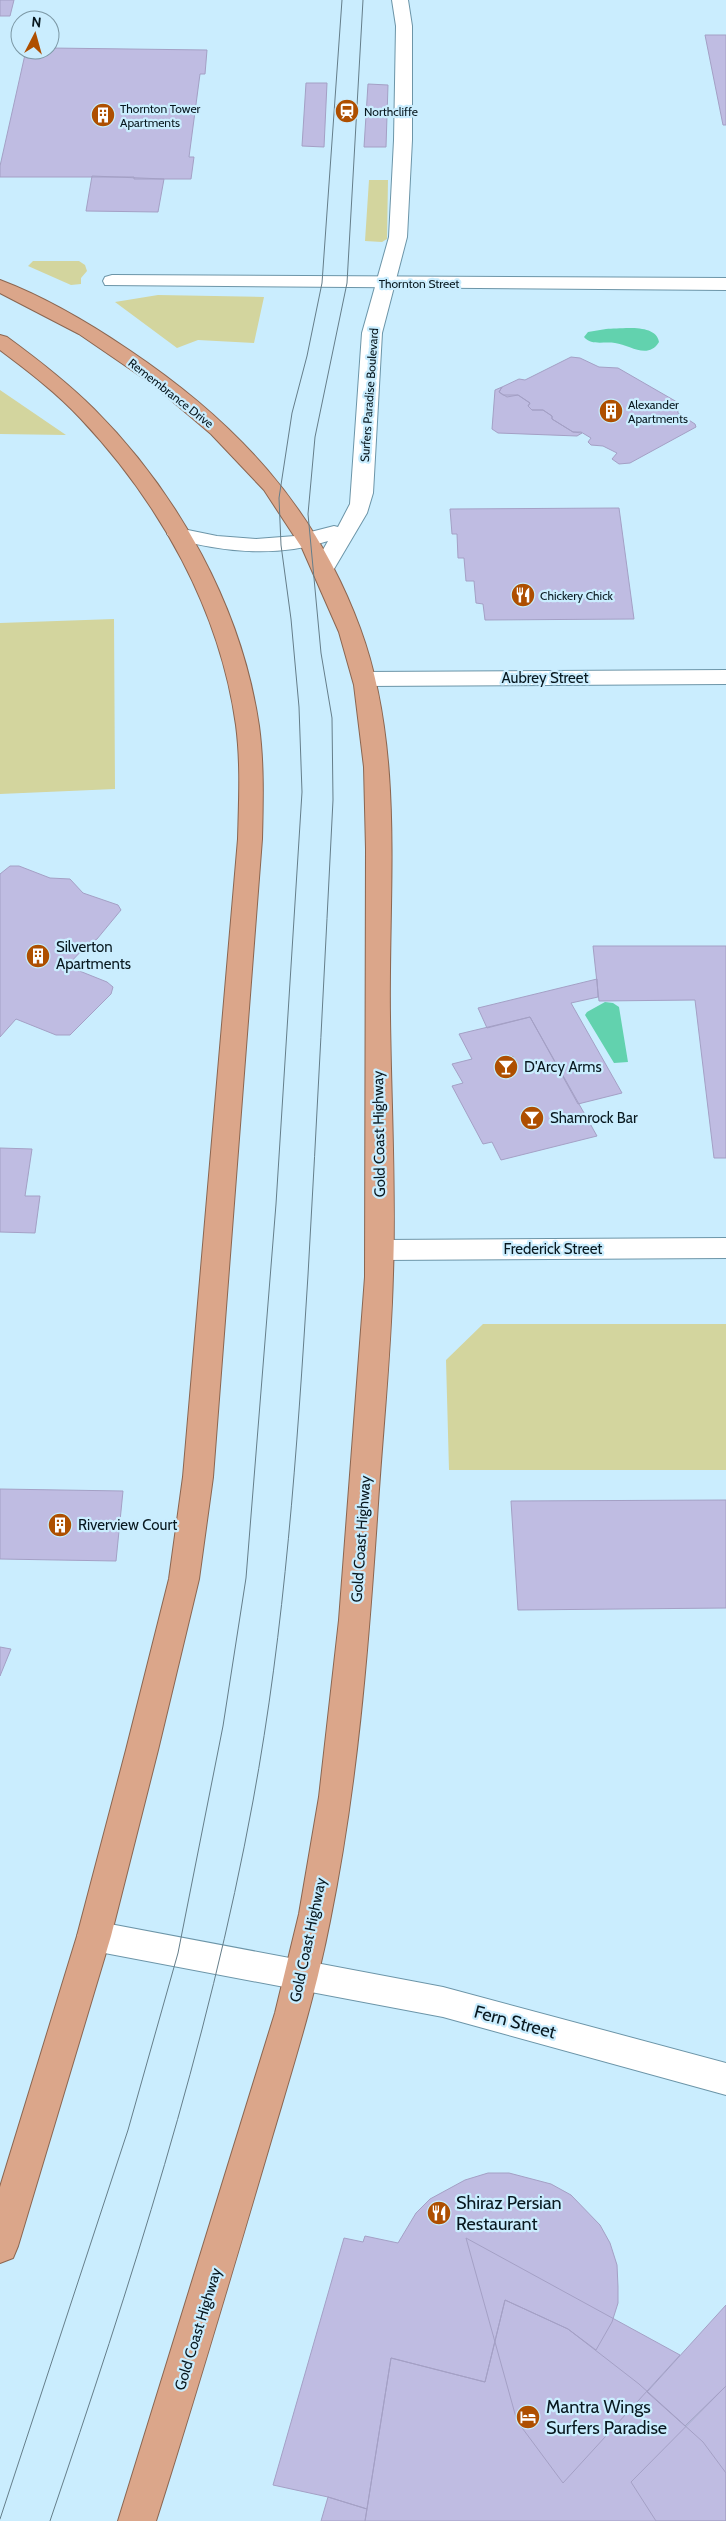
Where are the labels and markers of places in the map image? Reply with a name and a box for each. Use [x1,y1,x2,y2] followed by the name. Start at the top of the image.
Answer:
[334,98,360,124] station icon: Northcliffe
[120,101,201,130] place label: Thornton Tower Apartments
[90,102,116,128] building icon: Thornton Tower Apartments
[364,104,418,119] place label: Northcliffe
[628,397,688,426] place label: Alexander Apartments
[598,398,624,424] building icon: Alexander Apartments
[510,582,536,608] restaurant icon: Chickery Chick
[540,588,614,603] place label: Chickery Chick
[56,938,131,973] place label: Silverton Apartments
[25,943,51,969] building icon: Silverton Apartments
[493,1054,519,1080] bar icon: D'Arcy Arms
[524,1058,602,1076] place label: D'Arcy Arms
[519,1105,545,1131] bar icon: Shamrock Bar
[550,1109,638,1127] place label: Shamrock Bar
[47,1512,73,1538] building icon: Riverview Court
[78,1516,177,1534] place label: Riverview Court
[456,2192,562,2235] place label: Shiraz Persian Restaurant
[426,2200,452,2226] restaurant icon: Shiraz Persian Restaurant
[546,2396,667,2439] place label: Mantra Wings Surfers Paradise
[515,2404,541,2430] hotel icon: Mantra Wings Surfers Paradise

